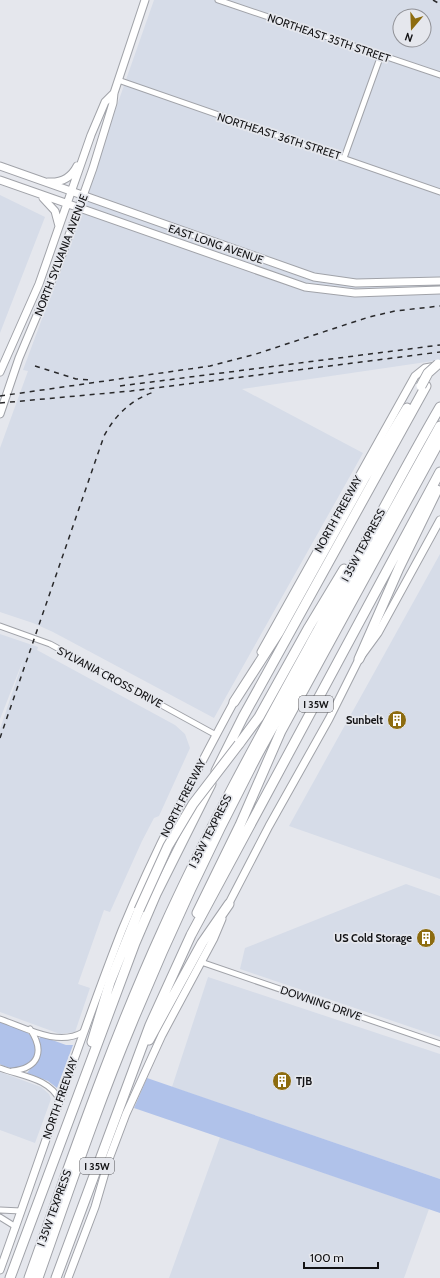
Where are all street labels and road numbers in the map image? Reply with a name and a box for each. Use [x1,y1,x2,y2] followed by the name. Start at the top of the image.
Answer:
[266,10,392,66] street label: NORTHEAST 35TH STREET
[216,109,343,163] street label: NORTHEAST 36TH STREET
[31,192,91,318] street label: NORTH SYLVANIA AVENUE
[167,221,265,267] street label: EAST LONG AVENUE
[311,472,365,555] street label: NORTH FREEWAY
[338,506,388,584] street label: I 35W TEXPRESS
[55,643,165,711] street label: SYLVANIA CROSS DRIVE
[299,696,333,712] road number: I 35W
[157,756,209,839] street label: NORTH FREEWAY
[186,791,235,870] street label: I 35W TEXPRESS
[278,983,364,1023] street label: DOWNING DRIVE
[39,1054,81,1141] street label: NORTH FREEWAY
[80,1158,114,1174] road number: I 35W
[34,1167,75,1248] street label: I 35W TEXPRESS

